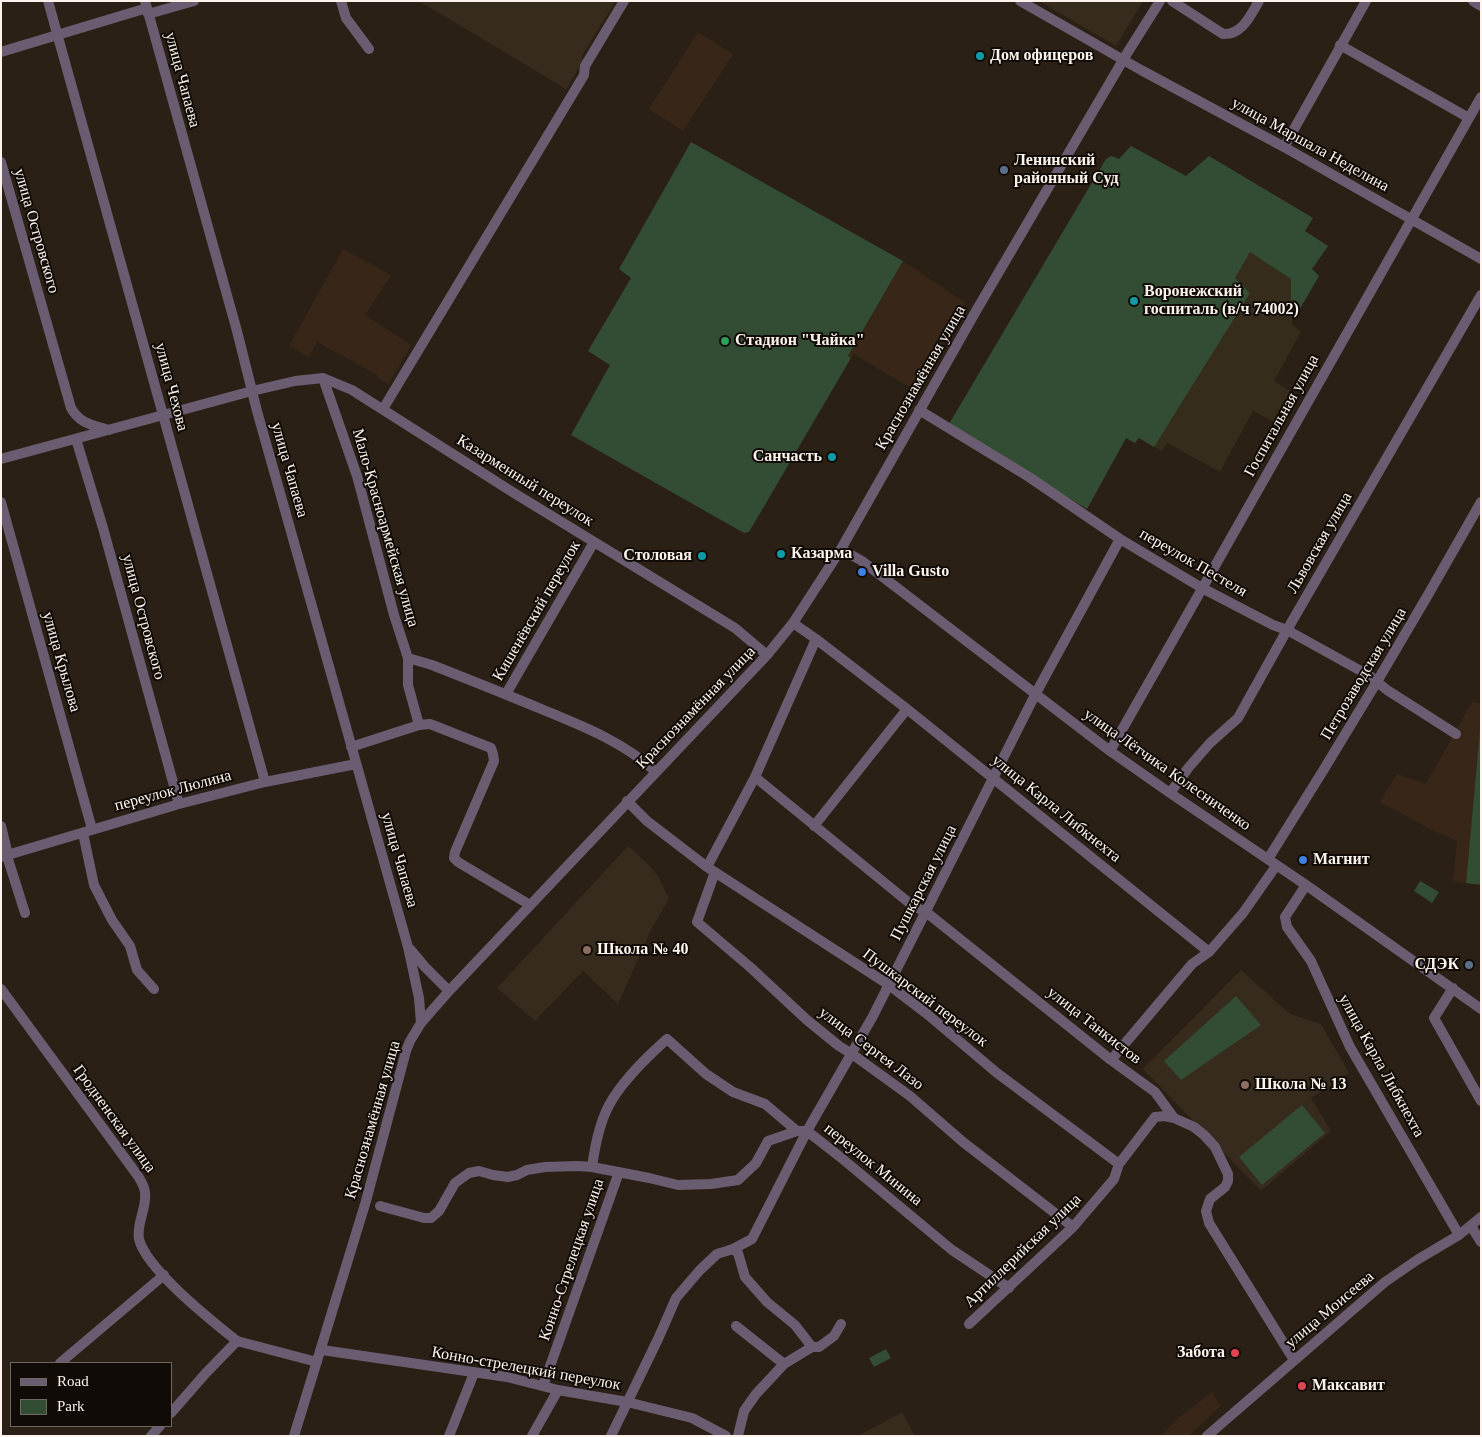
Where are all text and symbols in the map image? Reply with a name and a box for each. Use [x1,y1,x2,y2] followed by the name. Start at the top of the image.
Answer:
[160,30,204,130] street label: улица Чапаева
[990,46,1093,66] place label: Дом офицеров
[974,50,986,62] marker: Дом офицеров
[1228,94,1392,196] street label: улица Маршала Неделина
[1014,151,1119,189] place label: Ленинский районный Суд
[998,164,1010,176] marker: Ленинский районный Суд
[9,166,63,296] street label: улица Островского
[1144,282,1299,320] place label: Воронежский госпиталь (в/ч 74002)
[1128,295,1140,307] marker: Воронежский госпиталь (в/ч 74002)
[872,302,970,454] street label: Краснознамённая улица
[735,331,865,351] place label: Стадион "Чайка"
[719,335,731,347] marker: Стадион "Чайка"
[150,341,192,433] street label: улица Чехова
[1240,352,1324,480] street label: Госпитальная улица
[266,420,312,520] street label: улица Чапаева
[347,427,423,629] street label: Мало-Красноармейская улица
[453,431,597,531] street label: Казарменный переулок
[753,447,822,467] place label: Санчасть
[826,451,838,463] marker: Санчасть
[1283,489,1357,597] street label: Львовская улица
[1136,524,1250,602] street label: переулок Пестеля
[489,537,585,685] street label: Кишенёвский переулок
[791,544,852,564] place label: Казарма
[623,546,692,566] place label: Столовая
[775,548,787,560] marker: Казарма
[696,550,708,562] marker: Столовая
[117,552,169,682] street label: улица Островского
[872,562,949,582] place label: Villa Gusto
[856,566,868,578] marker: Villa Gusto
[1317,604,1411,744] street label: Петрозаводская улица
[38,610,84,714] street label: улица Крылова
[632,642,760,774] street label: Краснознамённая улица
[1080,705,1254,835] street label: улица Лётчика Колесниченко
[988,751,1124,867] street label: улица Карла Либкнехта
[113,766,233,816] street label: переулок Люлина
[376,810,422,910] street label: улица Чапаева
[887,822,961,944] street label: Пушкарская улица
[1313,850,1370,870] place label: Магнит
[1297,854,1309,866] marker: Магнит
[597,940,688,960] place label: Школа № 40
[581,944,593,956] marker: Школа № 40
[859,945,991,1051] street label: Пушкарский переулок
[1414,955,1459,975] place label: СДЭК
[1463,959,1475,971] marker: СДЭК
[1043,983,1145,1069] street label: улица Танкистов
[1334,991,1428,1141] street label: улица Карла Либкнехта
[815,1003,927,1095] street label: улица Сергея Лазо
[341,1039,405,1201] street label: Краснознамённая улица
[68,1061,160,1177] street label: Гродненская улица
[1255,1075,1346,1095] place label: Школа № 13
[1239,1079,1251,1091] marker: Школа № 13
[820,1119,926,1211] street label: переулок Минина
[535,1176,609,1344] street label: Конно-Стрелецкая улица
[960,1190,1086,1312] street label: Артиллерийская улица
[1282,1267,1378,1353] street label: улица Моисеева
[430,1343,622,1395] street label: Конно-стрелецкий переулок
[1177,1343,1225,1363] place label: Забота
[1229,1347,1241,1359] marker: Забота
[10,1362,172,1427] legend
[57,1373,89,1389] text: Road
[1312,1376,1385,1396] place label: Максавит
[1296,1380,1308,1392] marker: Максавит
[57,1398,85,1414] text: Park

